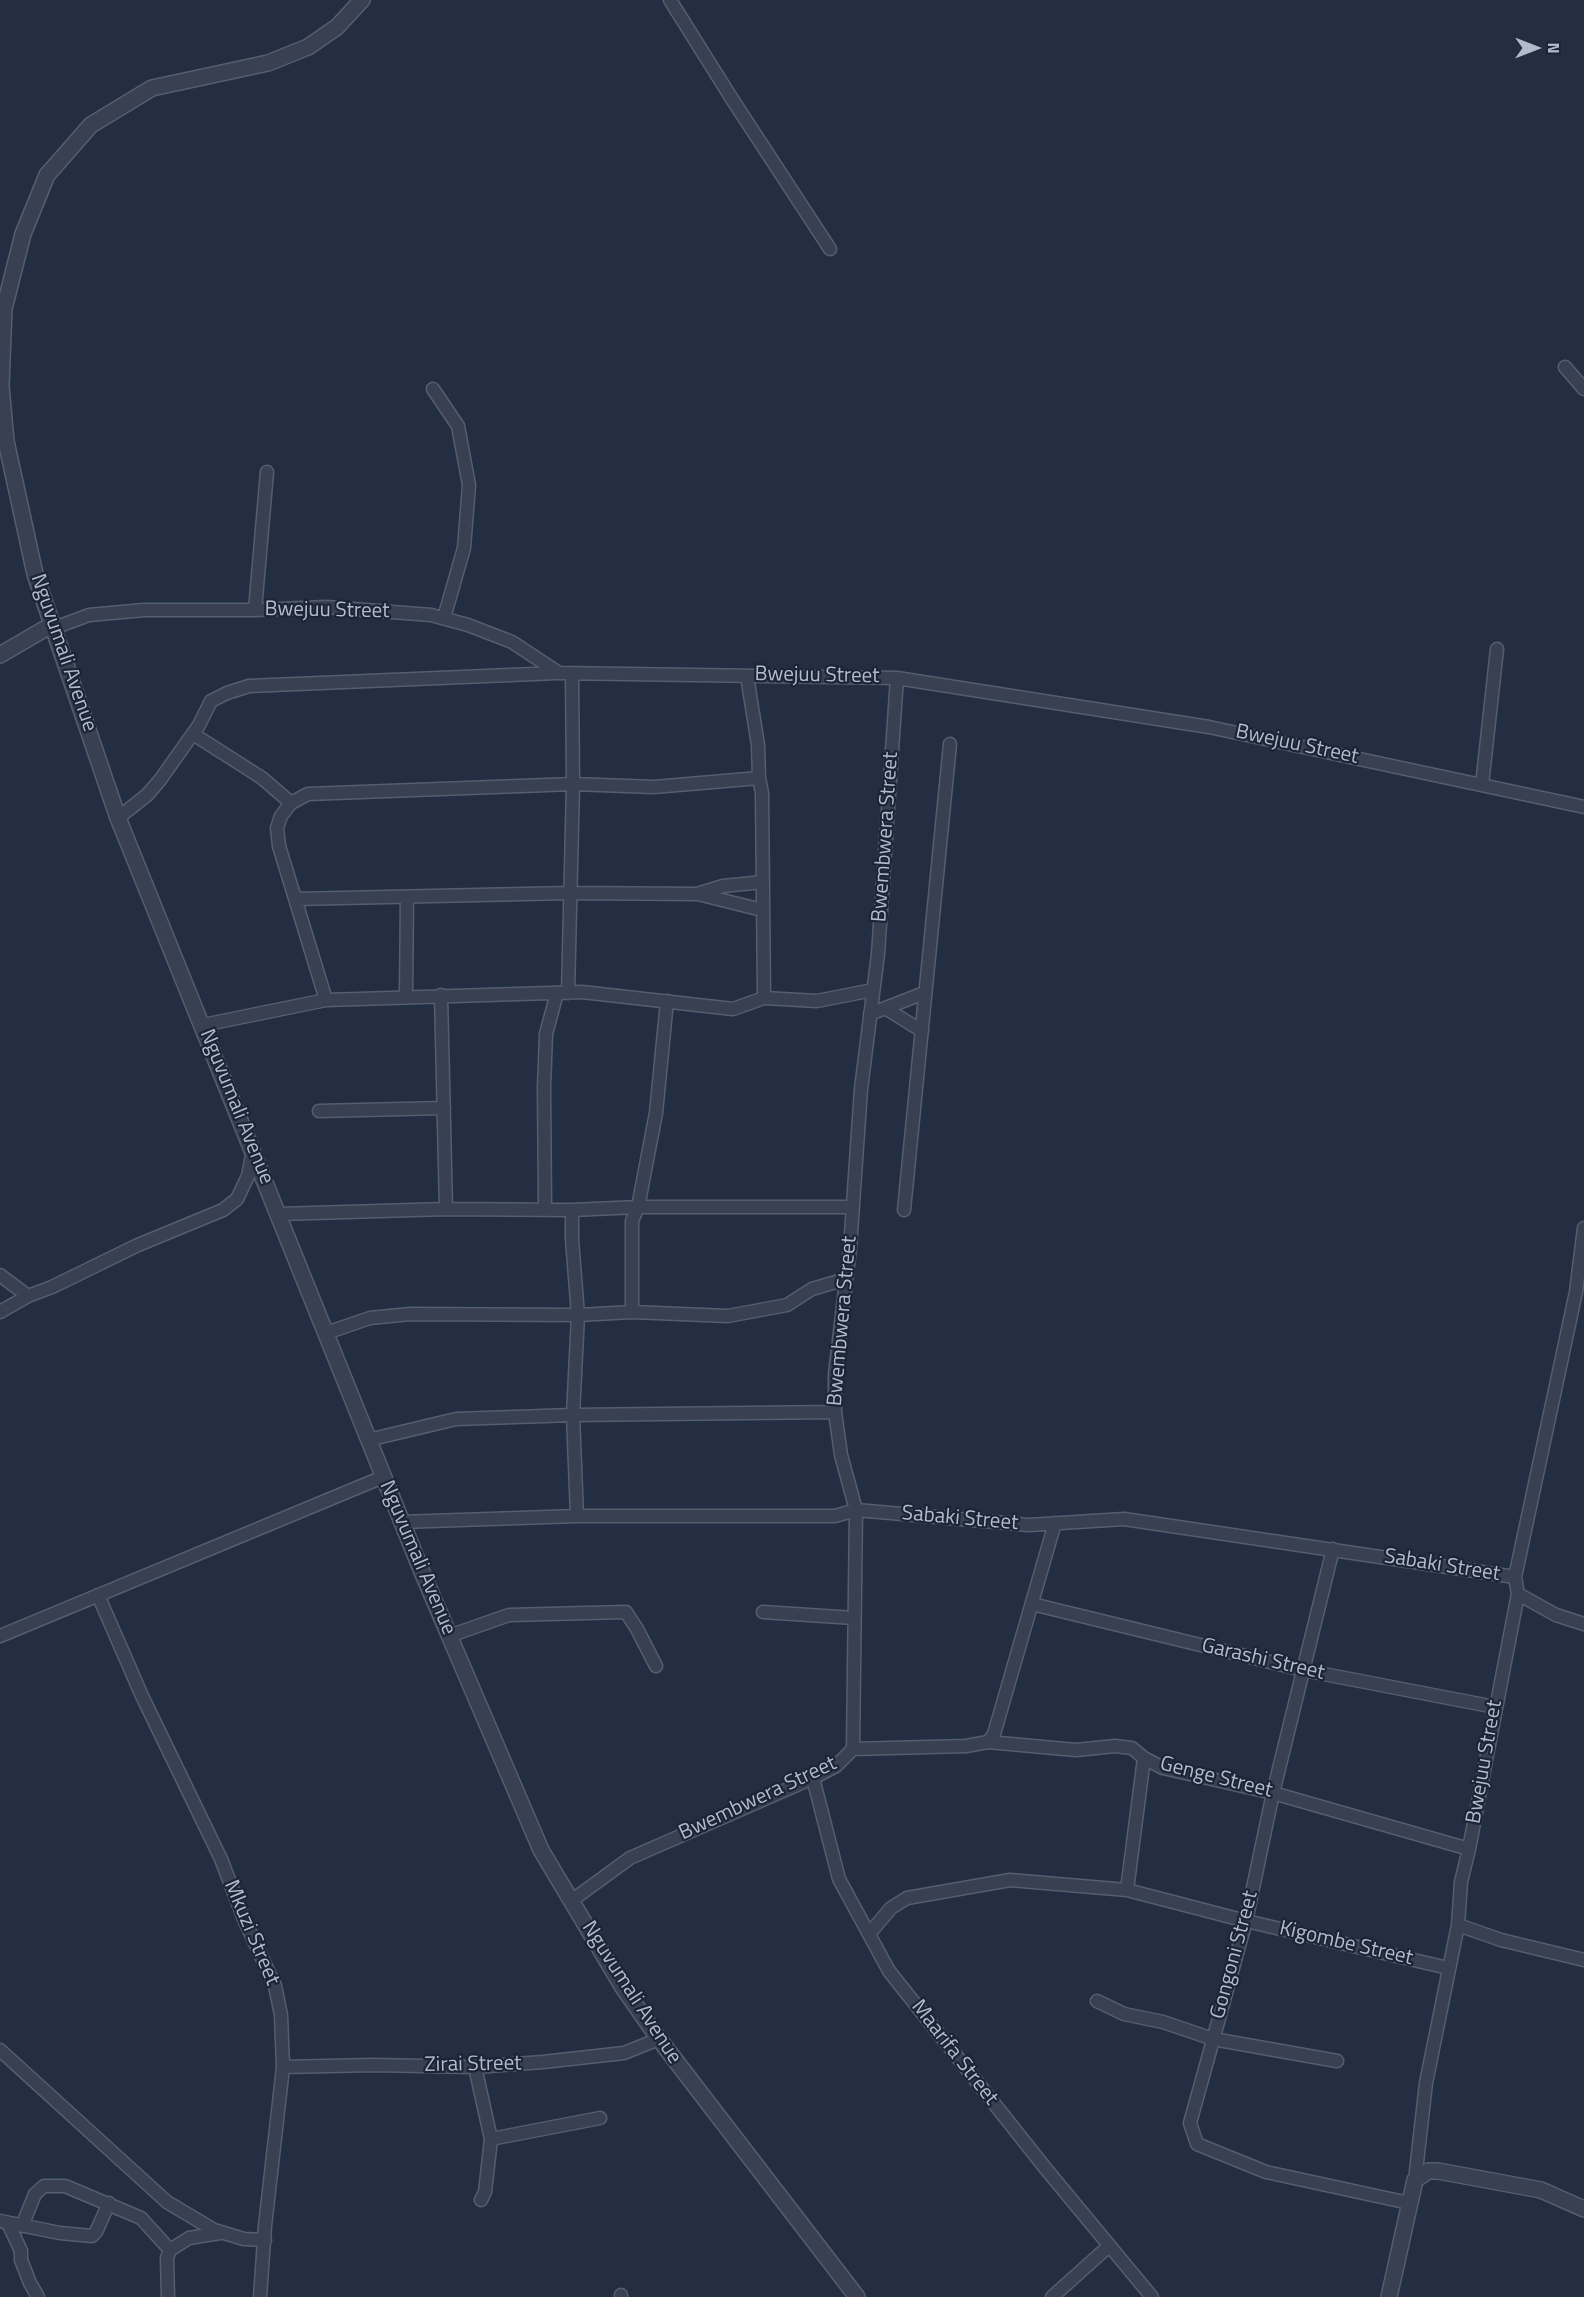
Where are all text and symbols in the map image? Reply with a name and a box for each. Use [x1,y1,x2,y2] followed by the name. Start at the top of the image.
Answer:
[1506,18,1566,78] north arrow
[1542,42,1566,54] text: N
[24,571,102,735] street label: Nguvumali Avenue
[264,597,390,625] street label: Bwejuu Street
[754,662,880,690] street label: Bwejuu Street
[1233,720,1361,770] street label: Bwejuu Street
[867,751,905,923] street label: Bwembwera Street
[193,1026,279,1188] street label: Nguvumali Avenue
[823,1235,863,1407] street label: Bwembwera Street
[373,1477,461,1639] street label: Nguvumali Avenue
[901,1501,1019,1537] street label: Sabaki Street
[1382,1544,1502,1588] street label: Sabaki Street
[1199,1634,1327,1686] street label: Garashi Street
[1462,1698,1508,1826] street label: Bwejuu Street
[675,1751,841,1847] street label: Bwembwera Street
[1157,1752,1275,1804] street label: Genge Street
[218,1877,284,1989] street label: Mkuzi Street
[1206,1888,1264,2022] street label: Gongoni Street
[1277,1916,1415,1972] street label: Kigombe Street
[575,1917,687,2069] street label: Nguvumali Avenue
[905,1995,1003,2111] street label: Maarifa Street
[424,2052,522,2078] street label: Zirai Street

